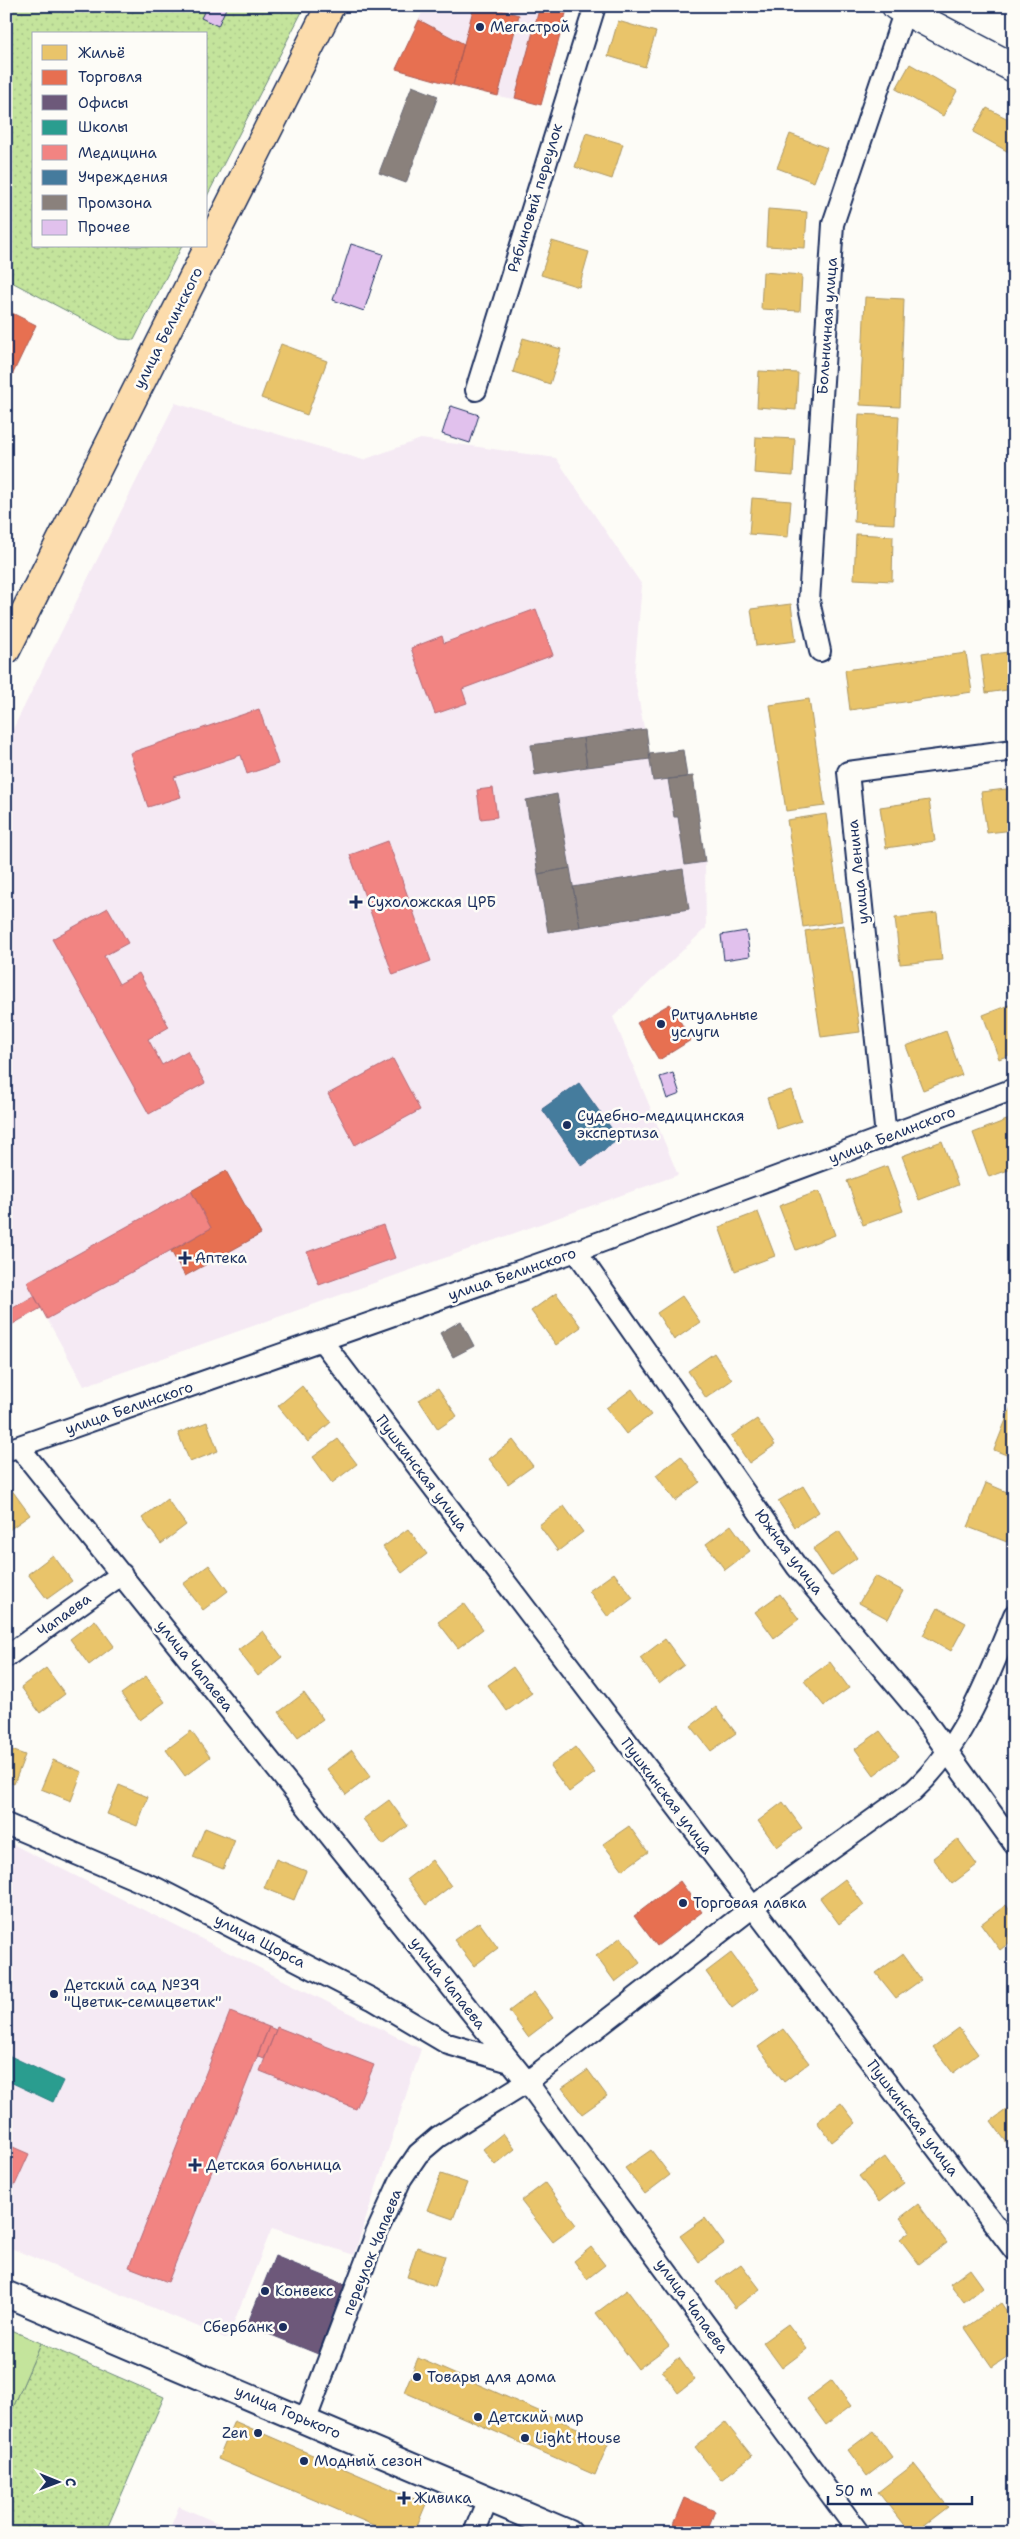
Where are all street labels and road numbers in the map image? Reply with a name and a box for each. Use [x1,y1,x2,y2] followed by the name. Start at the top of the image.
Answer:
[503,121,567,275] street label: Рябиновый переулок
[812,256,842,395] street label: Больничная улица
[129,264,207,392] street label: улица Белинского
[842,818,873,925] street label: улица Ленина
[826,1102,958,1168] street label: улица Белинского
[445,1243,579,1305] street label: улица Белинского
[62,1377,196,1439] street label: улица Белинского
[372,1411,473,1536] street label: Пушкинская улица
[750,1505,828,1599] street label: Южная улица
[33,1588,95,1641] street label: Чапаева
[152,1616,238,1716] street label: улица Чапаева
[617,1734,718,1859] street label: Пушкинская улица
[211,1910,309,1973] street label: улица Щорса
[406,1933,491,2034] street label: улица Чапаева
[863,2056,964,2181] street label: Пушкинская улица
[338,2185,407,2318] street label: переулок Чапаева
[651,2255,733,2358] street label: улица Чапаева
[232,2381,344,2443] street label: улица Горького

